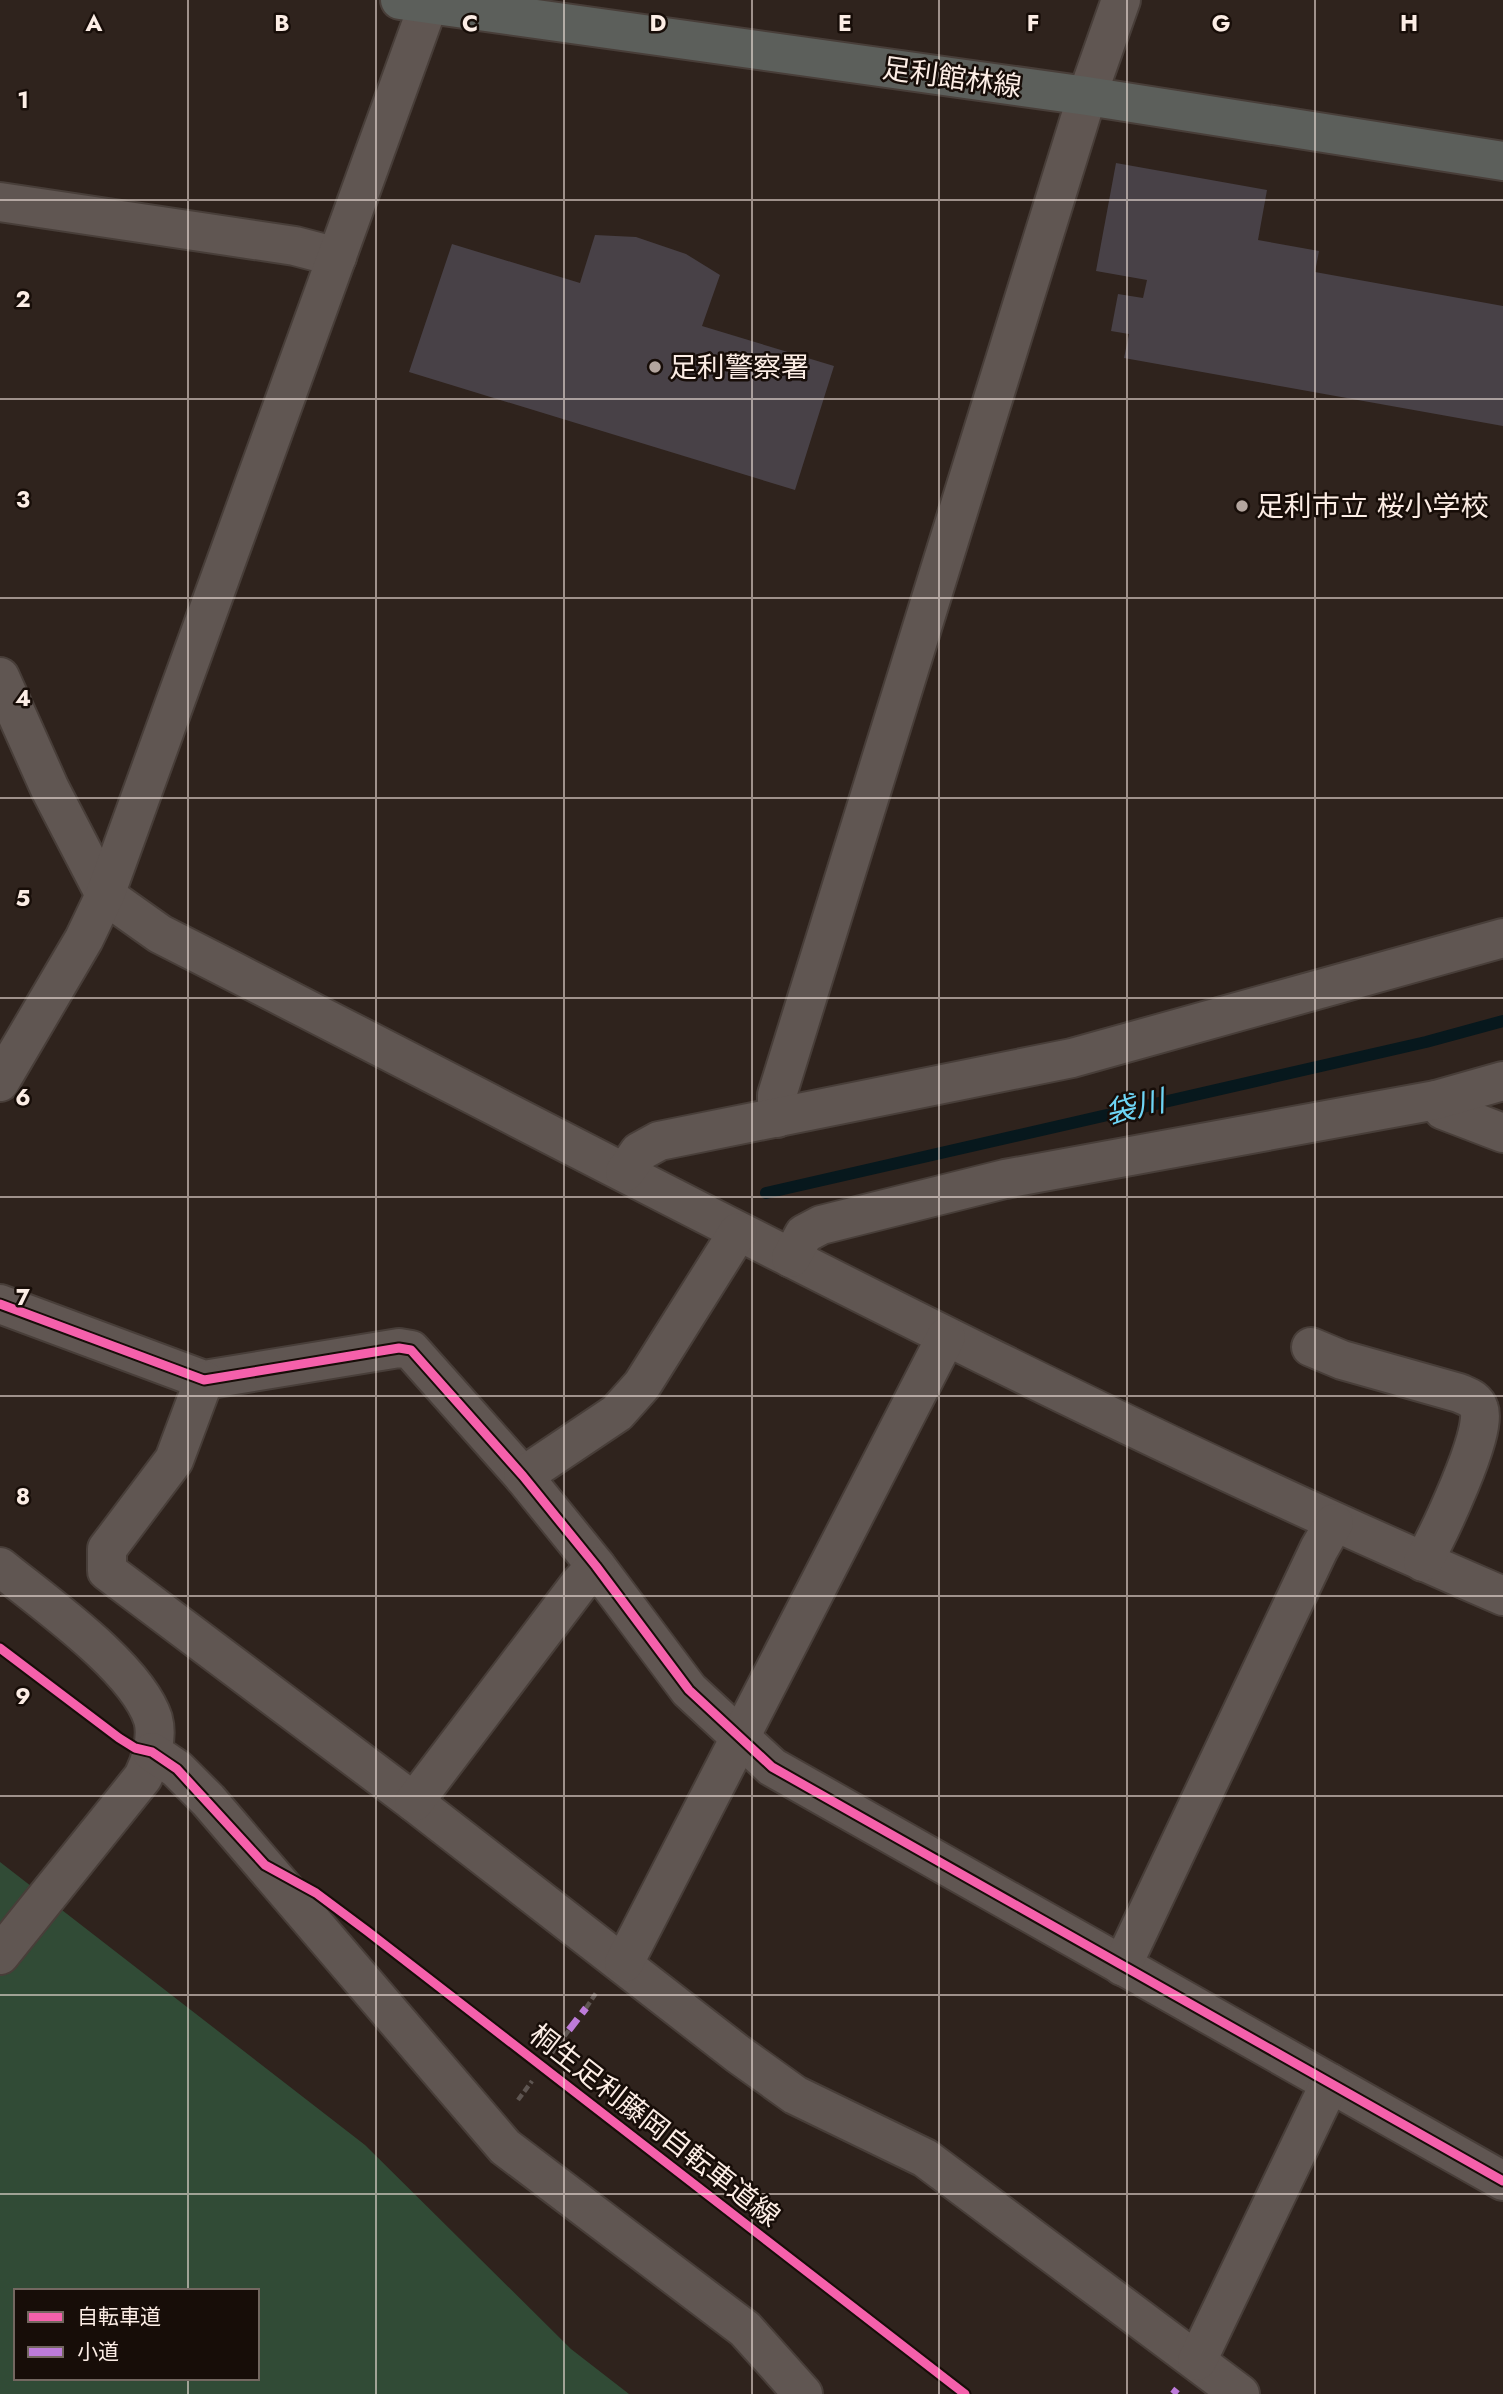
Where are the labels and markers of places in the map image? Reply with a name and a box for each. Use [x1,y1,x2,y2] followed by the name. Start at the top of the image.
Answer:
[669,347,809,388] place label: 足利警察署
[647,359,663,375] marker: 足利警察署
[1256,486,1488,527] place label: 足利市立 桜小学校
[1234,498,1250,514] marker: 足利市立 桜小学校

